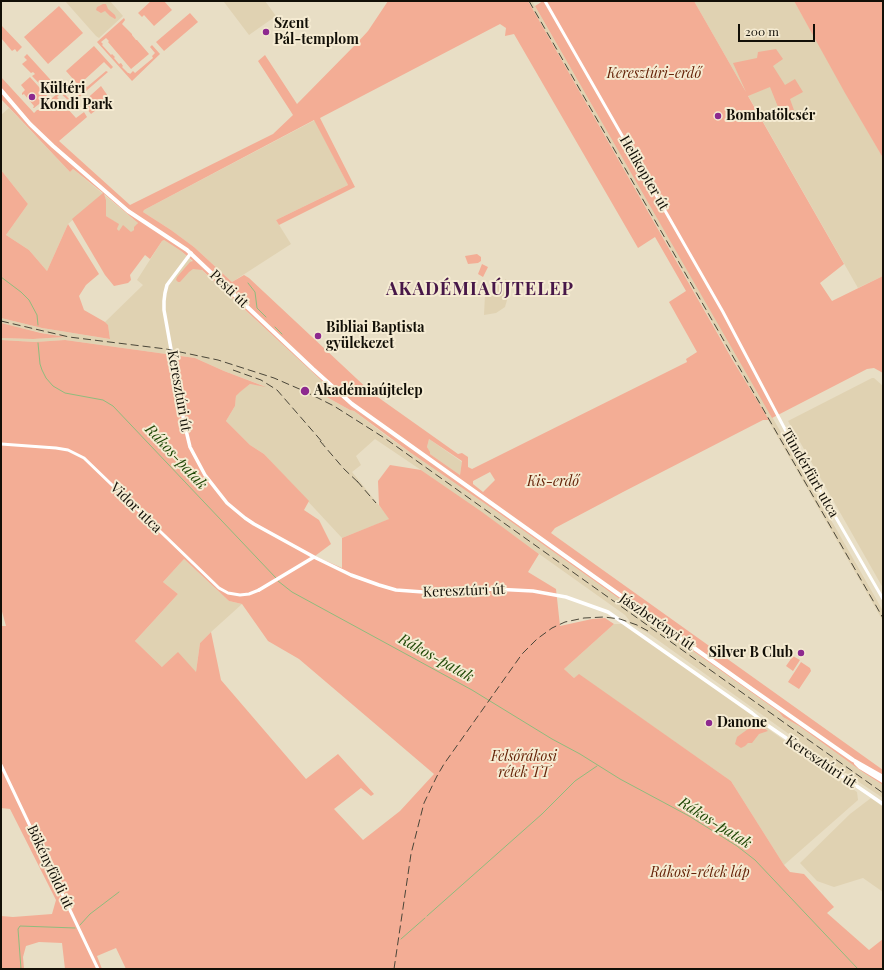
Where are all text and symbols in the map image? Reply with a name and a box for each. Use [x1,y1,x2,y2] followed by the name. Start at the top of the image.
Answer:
[274,16,359,48] place label: Szent Pál-templom
[740,16,817,42] scale bar
[745,23,779,39] text: 200 m
[261,27,271,37] marker: Szent Pál-templom
[607,66,701,82] park label: Keresztúri-erdő
[40,81,113,114] place label: Kültéri Kondi Park
[27,92,37,102] marker: Kültéri Kondi Park
[726,108,815,124] place label: Bombatölcsér
[713,111,723,121] marker: Bombatölcsér
[616,133,672,213] street label: Helikopter út
[206,267,252,311] street label: Pesti út
[386,278,574,300] district label: AKADÉMIAÚJTELEP
[326,320,425,352] place label: Bibliai Baptista gyülekezet
[313,331,323,341] marker: Bibliai Baptista gyülekezet
[164,349,194,433] street label: Keresztúri út
[314,383,423,399] place label: Akadémiaújtelep
[299,385,311,397] marker: Akadémiaújtelep
[141,421,211,493] water label: Rákos-patak
[778,426,842,520] street label: Tündérfürt utca
[527,474,579,490] park label: Kis-erdő
[107,479,165,537] street label: Vidor utca
[423,581,505,601] street label: Keresztúri út
[616,590,698,654] street label: Jászberényi út
[395,630,477,686] water label: Rákos-patak
[709,645,793,661] place label: Silver B Club
[796,648,806,658] marker: Silver B Club
[717,715,767,731] place label: Danone
[704,718,714,728] marker: Danone
[782,732,860,792] street label: Keresztúri út
[491,749,557,782] park label: Felsőrákosi rétek TT
[675,793,755,853] water label: Rákos-patak
[23,822,77,912] street label: Bökényföldi út
[650,865,750,881] park label: Rákosi-rétek láp

